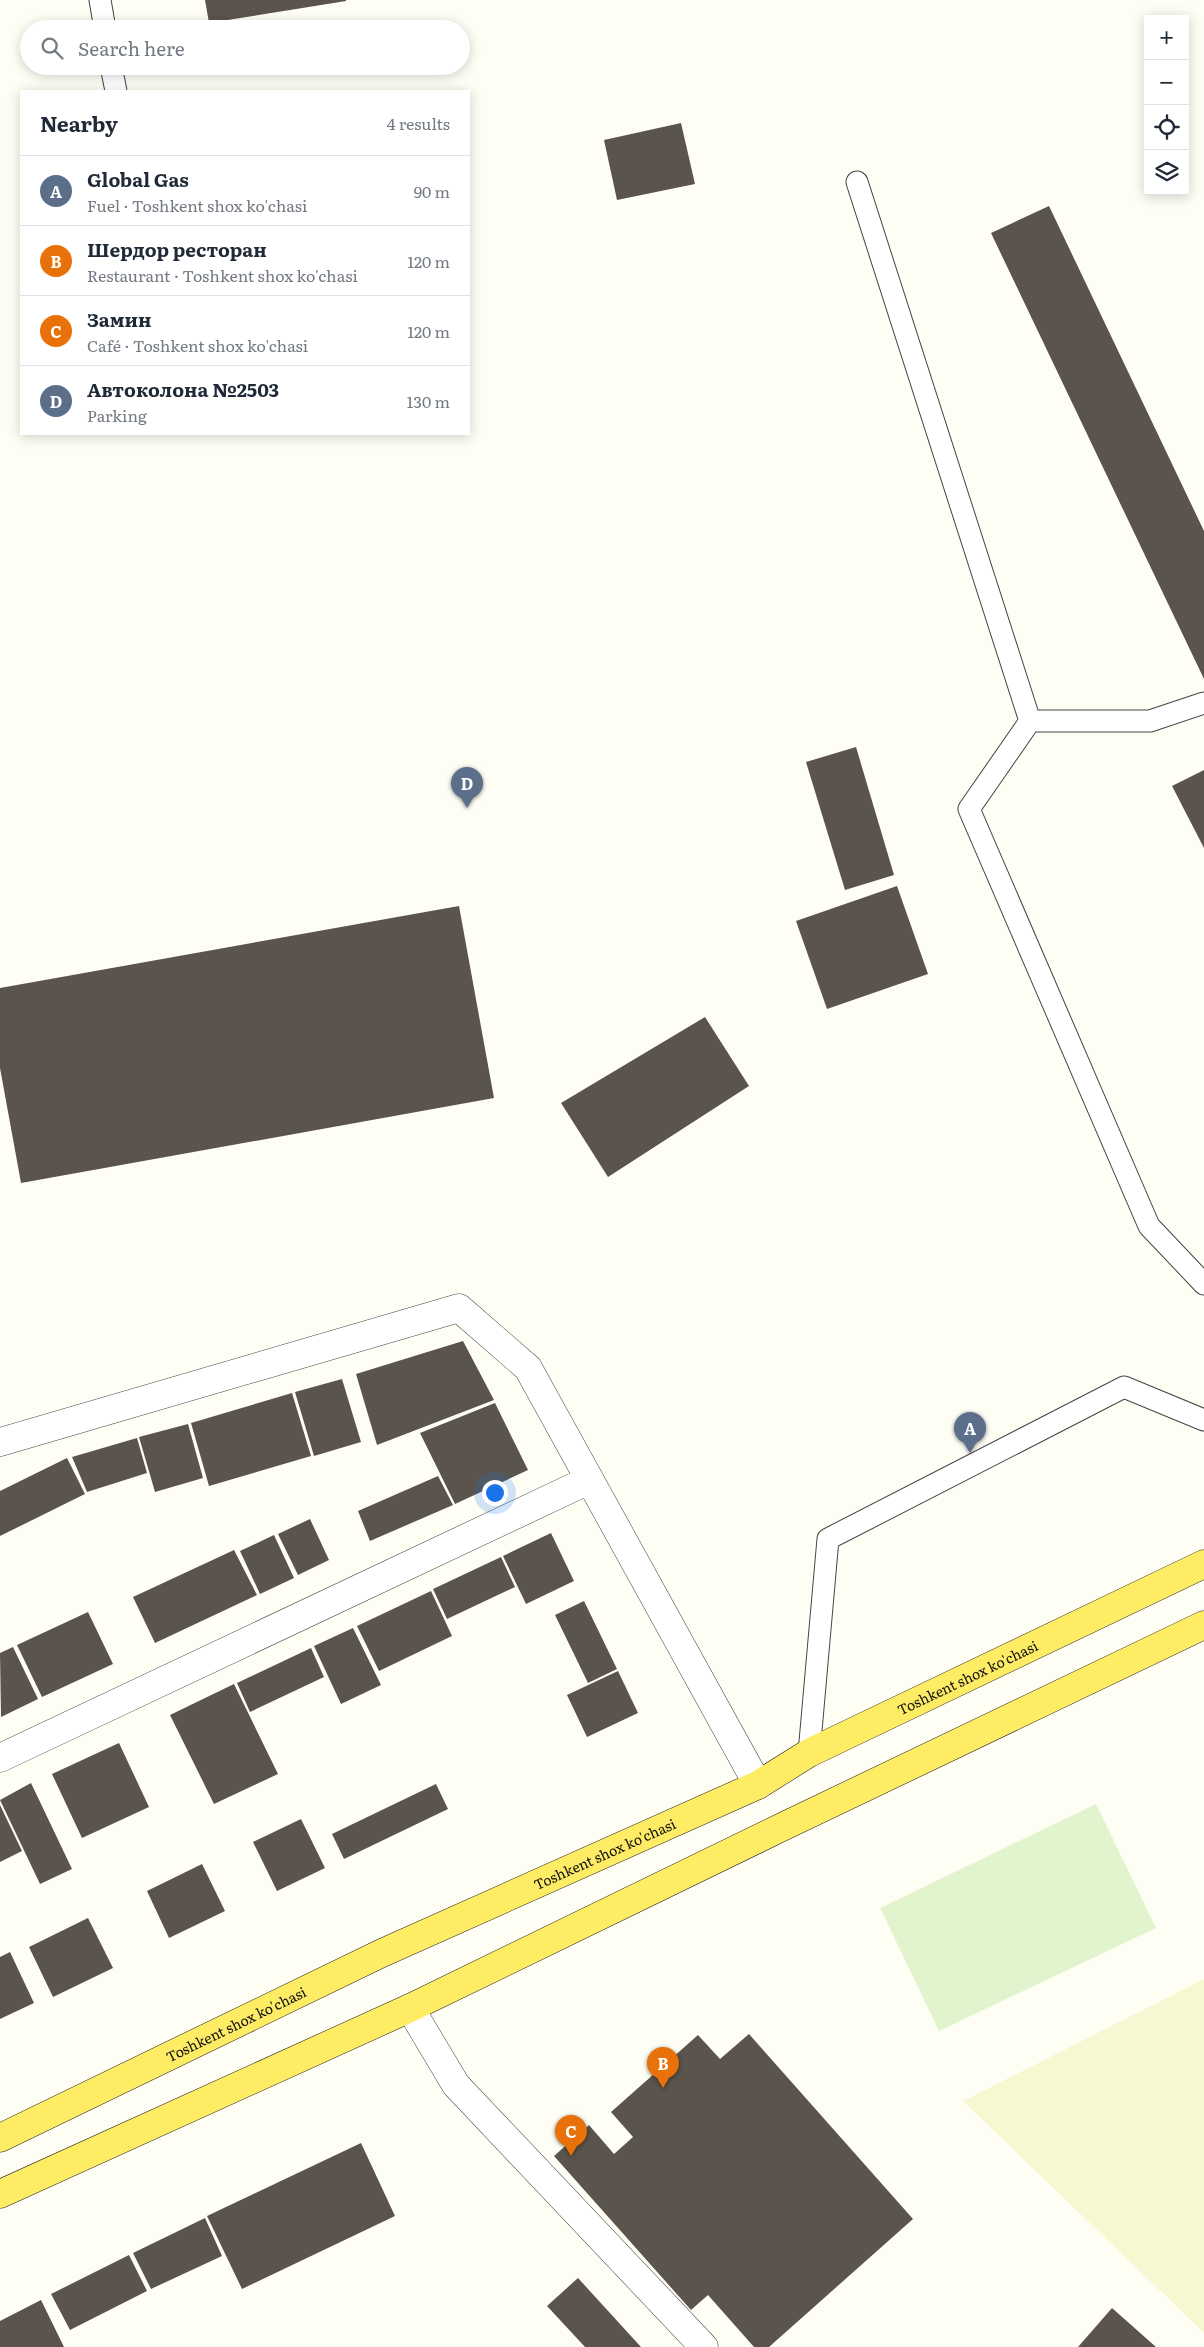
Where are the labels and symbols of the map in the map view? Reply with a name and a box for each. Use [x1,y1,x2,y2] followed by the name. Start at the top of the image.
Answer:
[451,767,483,808] pin: D
[954,1412,986,1453] pin: A
[482,1480,508,1506] your location
[894,1635,1041,1719] street label: Toshkent shox ko'chasi
[530,1813,679,1894] street label: Toshkent shox ko'chasi
[162,1981,310,2066] street label: Toshkent shox ko'chasi
[647,2047,679,2088] pin: B
[555,2115,587,2156] pin: C

